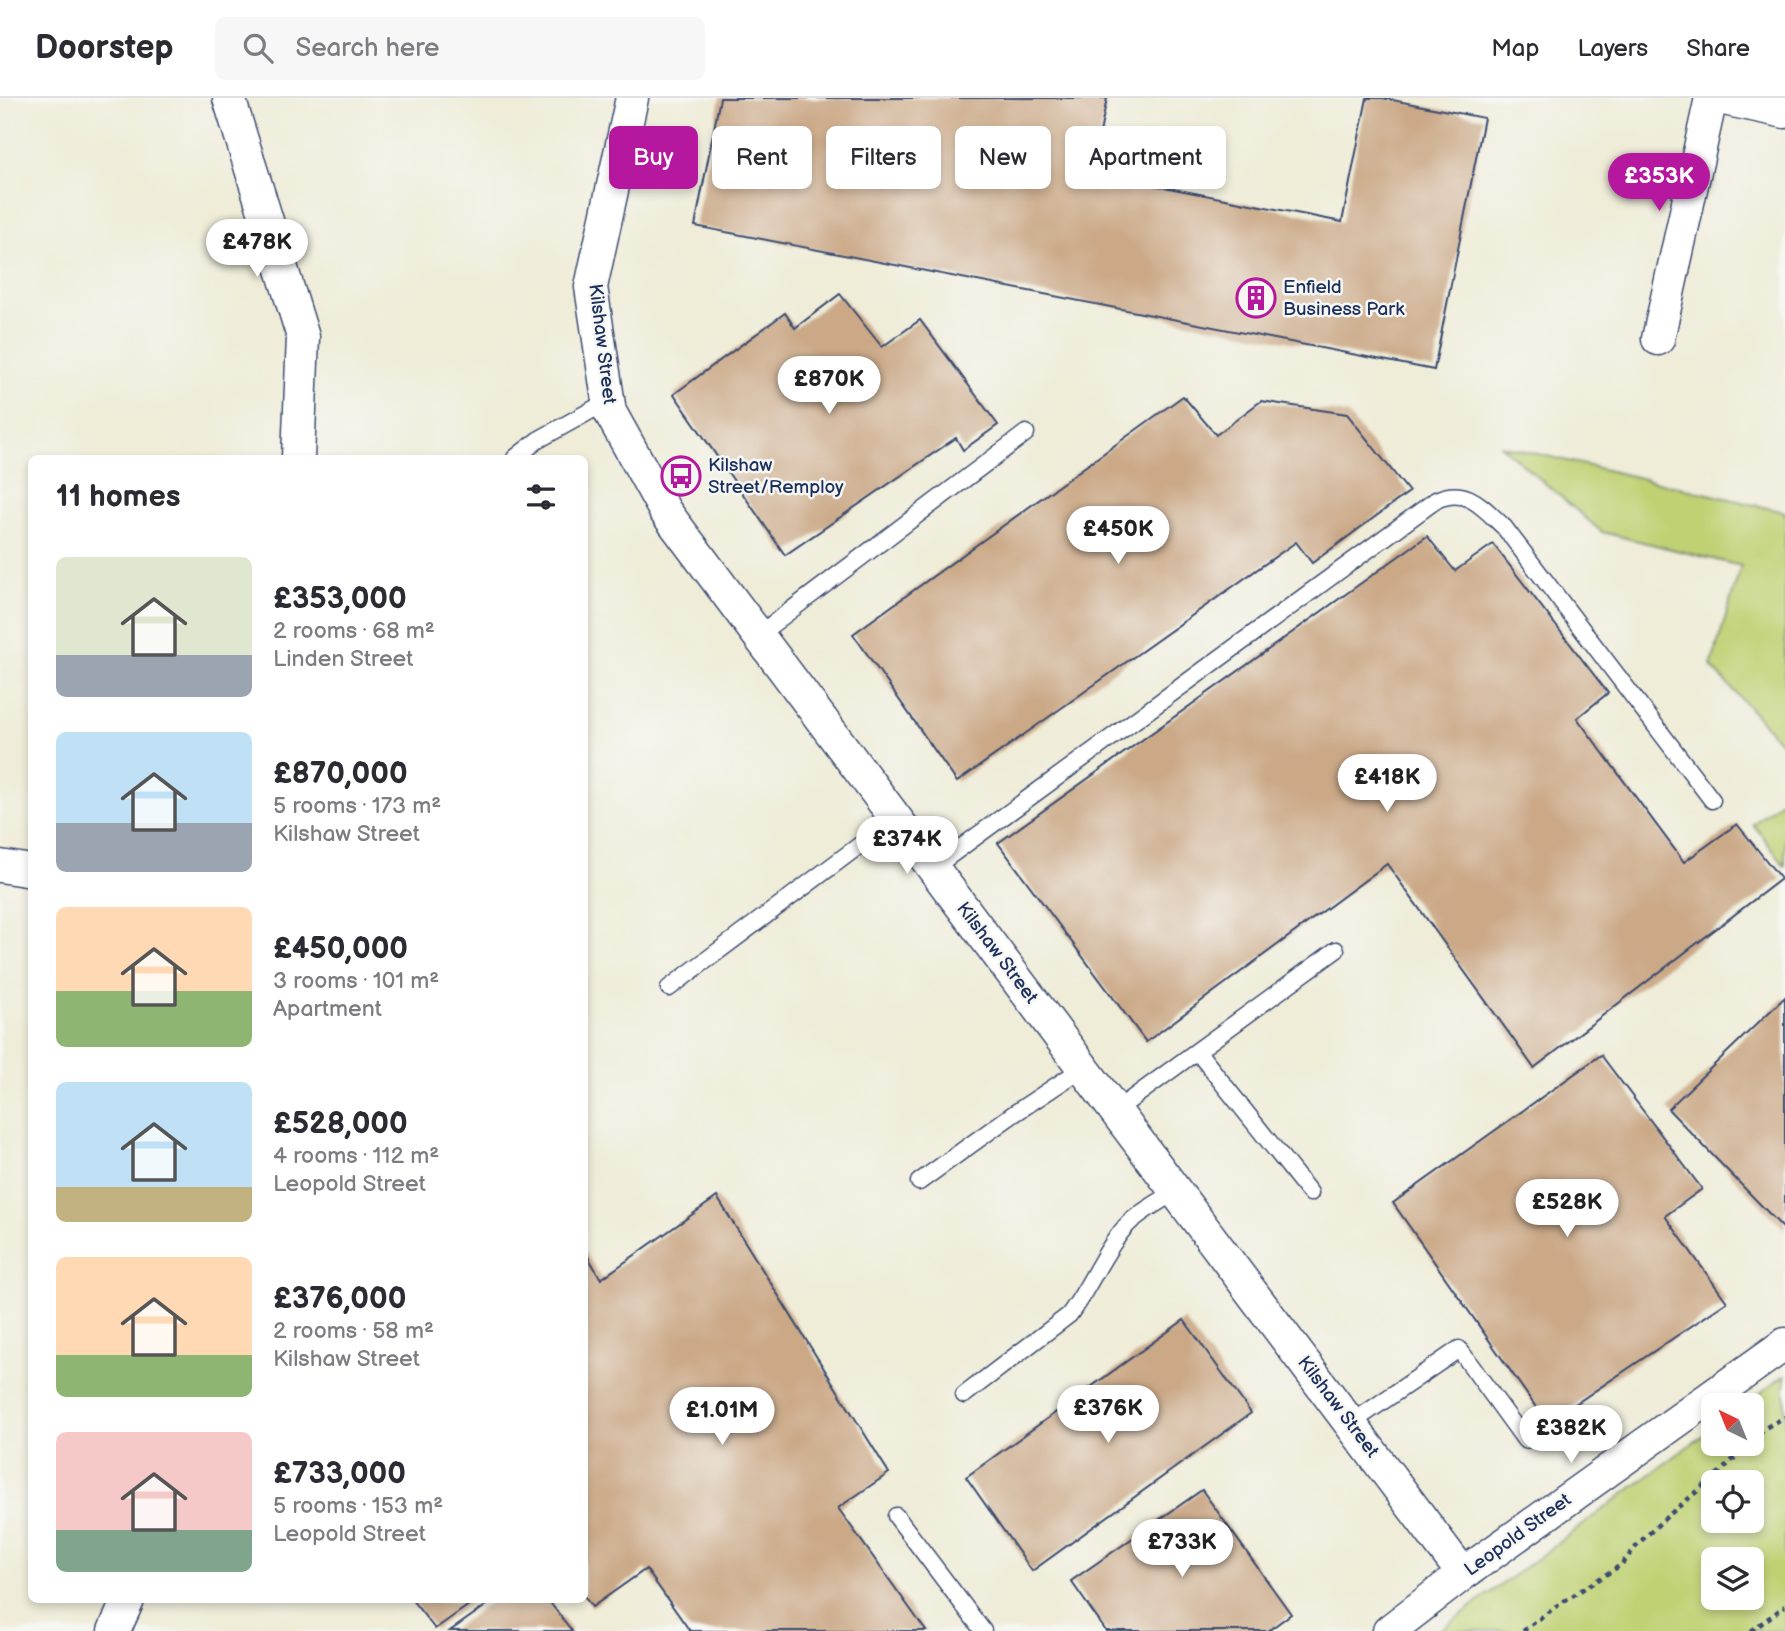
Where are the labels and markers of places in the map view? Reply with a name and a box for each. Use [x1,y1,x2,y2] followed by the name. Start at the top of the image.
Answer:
[1610,153,1708,213] pin: £353K
[208,220,306,279] pin: £478K
[1283,276,1405,321] place label: Enfield Business Park
[1235,277,1277,319] building icon: Enfield Business Park
[780,356,878,416] pin: £870K
[708,454,844,499] place label: Kilshaw Street/Remploy
[660,455,702,497] bus stop icon: Kilshaw Street/Remploy
[1069,506,1167,566] pin: £450K
[1338,754,1436,814] pin: £418K
[858,816,956,876] pin: £374K
[1518,1180,1616,1239] pin: £528K
[1059,1386,1157,1445] pin: £376K
[665,1388,779,1447] pin: £1.01M
[1522,1406,1620,1465] pin: £382K
[1133,1520,1231,1579] pin: £733K

